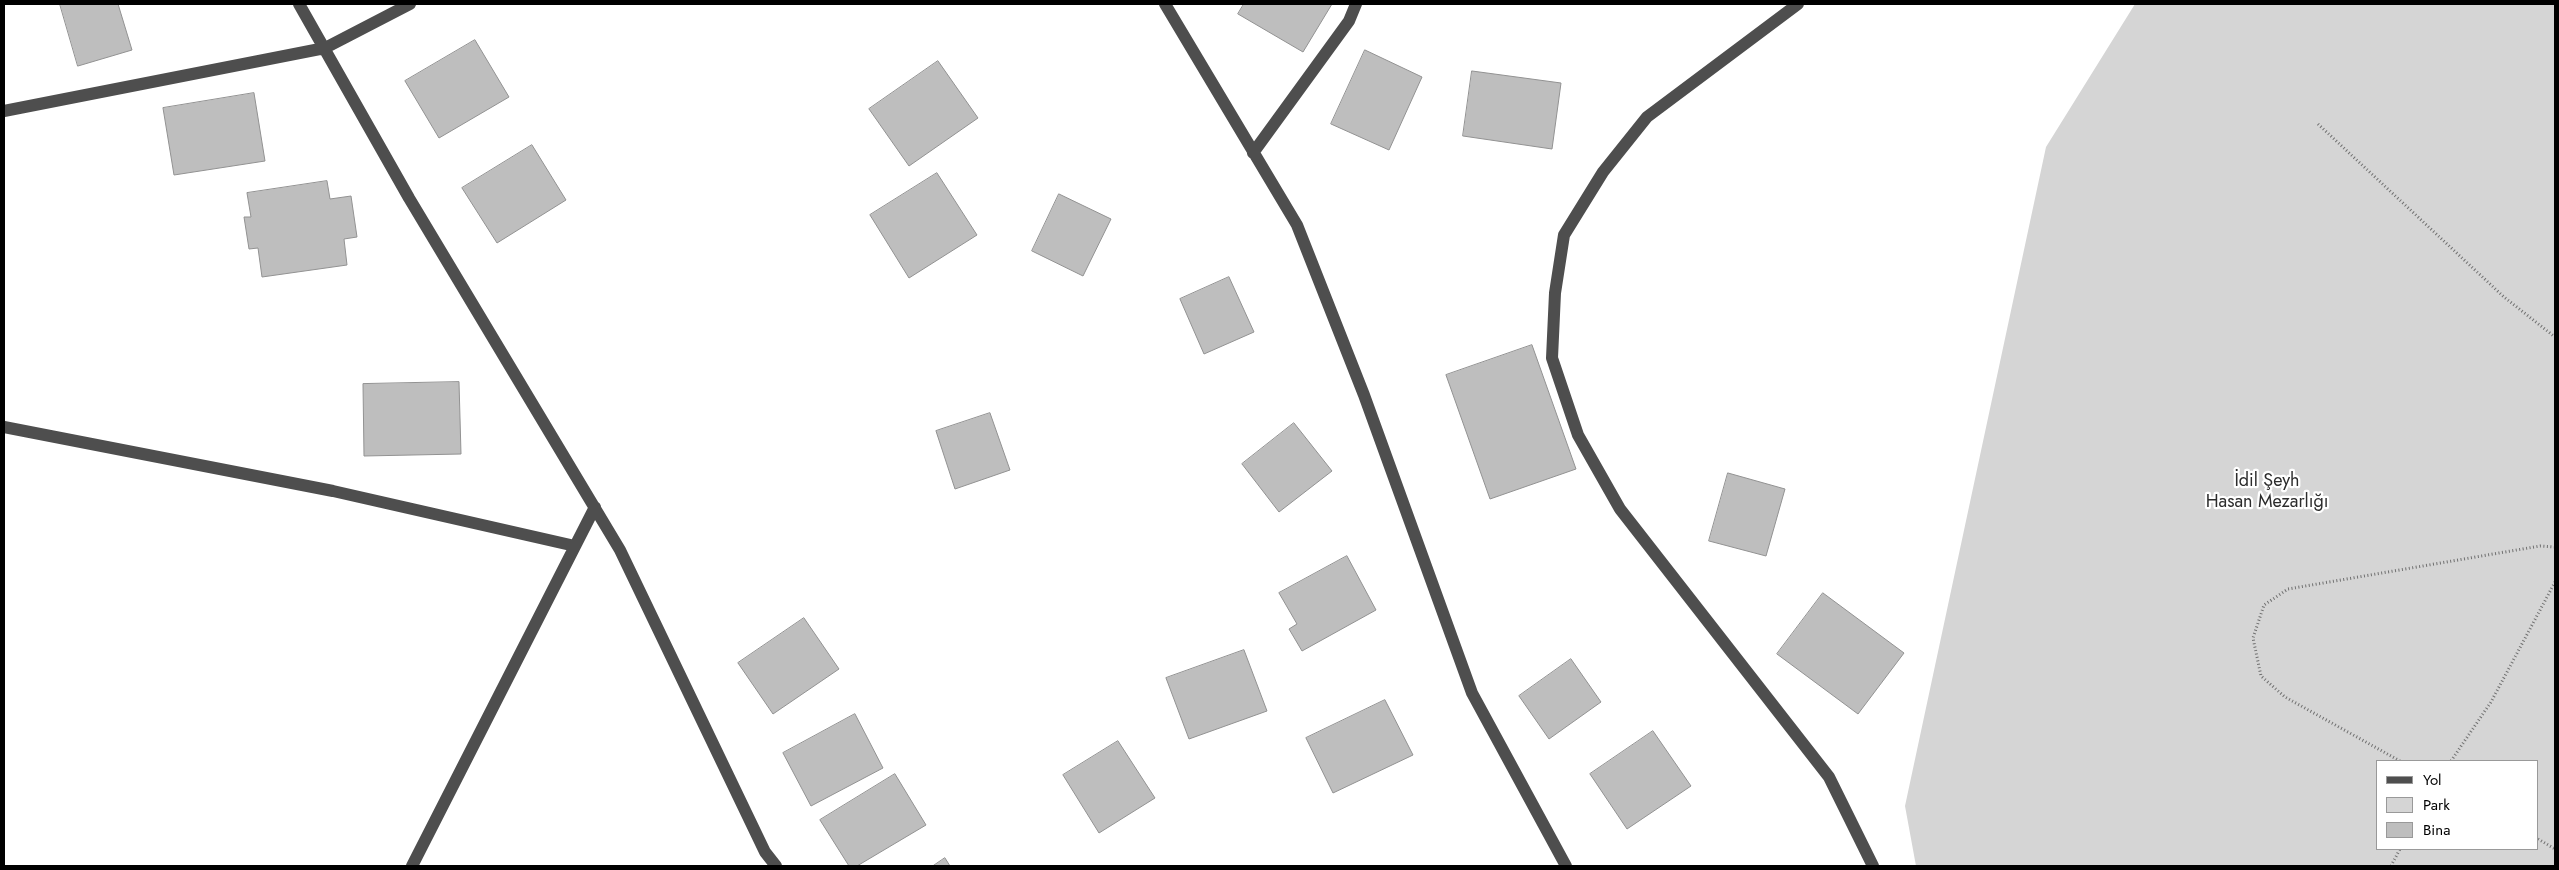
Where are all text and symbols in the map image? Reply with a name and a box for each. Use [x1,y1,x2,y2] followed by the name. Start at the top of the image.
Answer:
[2206,471,2328,514] park label: İdil Şeyh Hasan Mezarlığı
[2376,760,2539,850] legend
[2423,769,2442,791] text: Yol
[2423,794,2450,816] text: Park
[2423,819,2450,841] text: Bina

